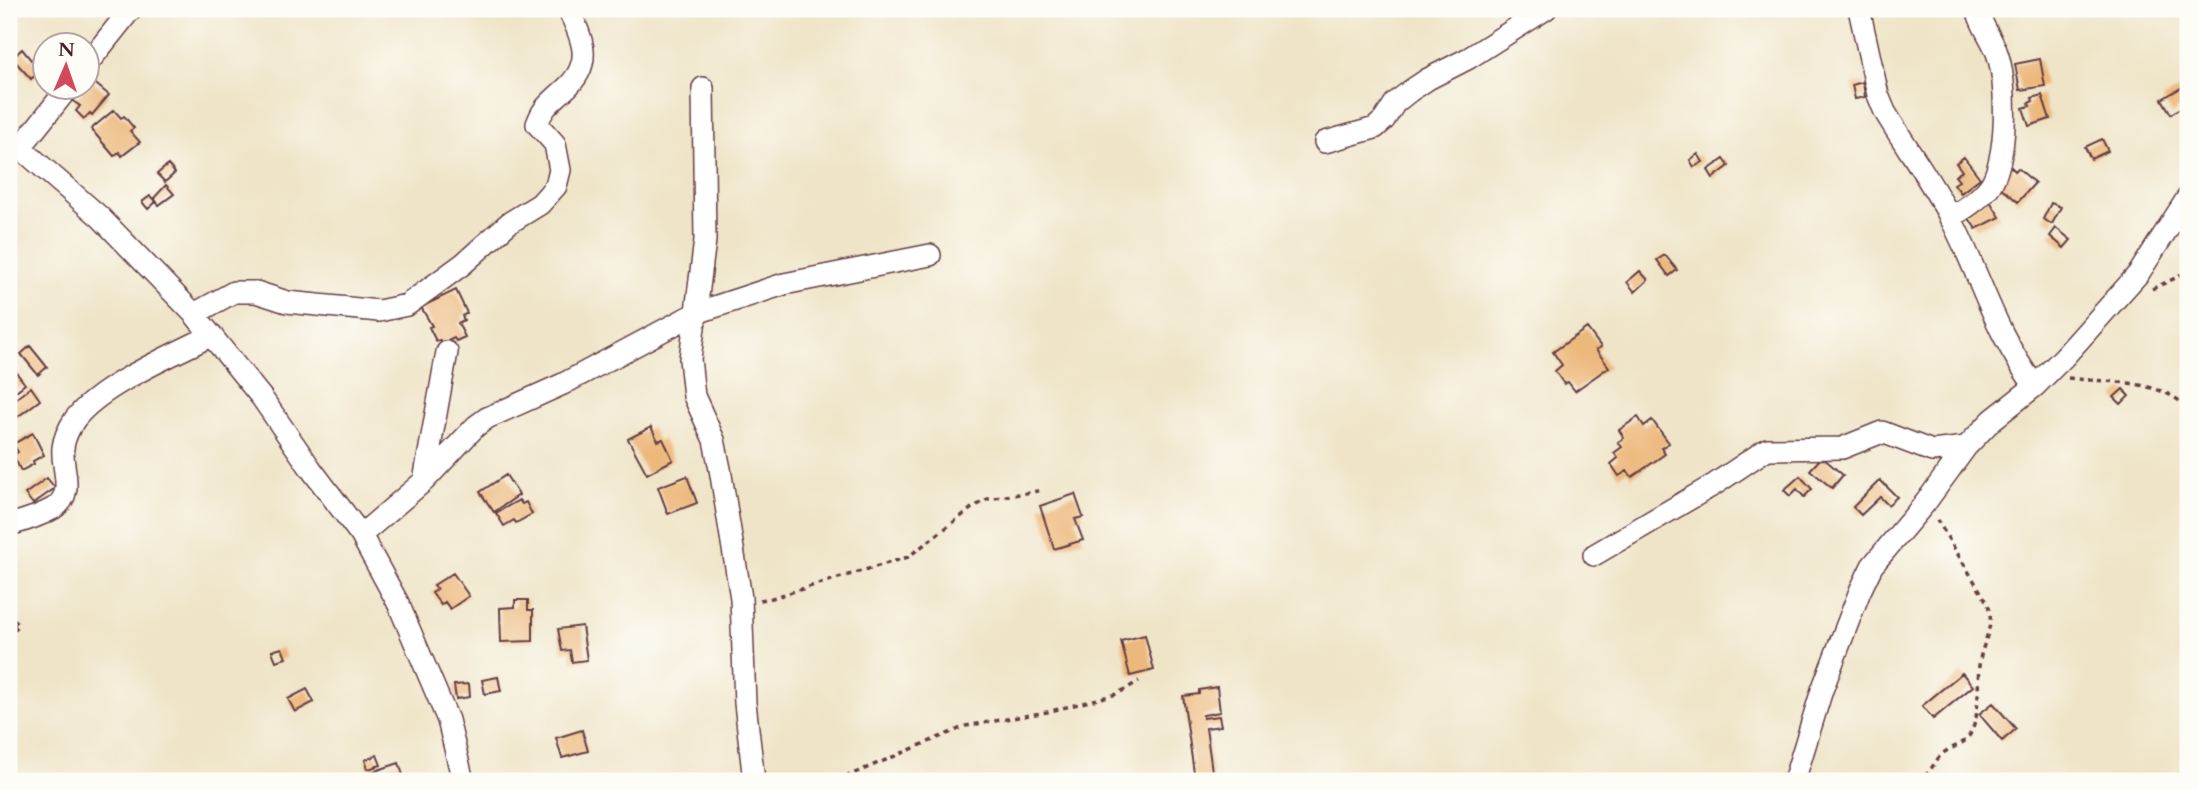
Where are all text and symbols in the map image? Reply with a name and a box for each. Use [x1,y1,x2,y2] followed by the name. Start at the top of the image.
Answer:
[32,32,102,102] north arrow
[58,37,76,63] text: N

